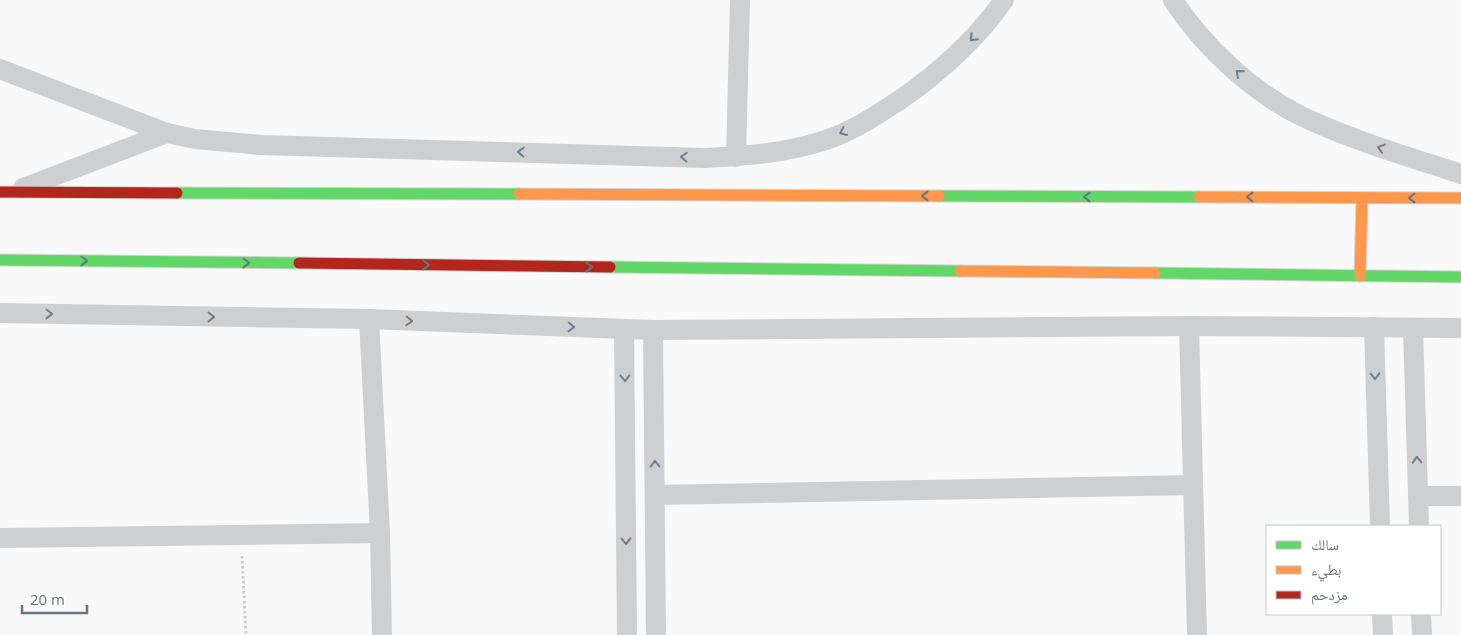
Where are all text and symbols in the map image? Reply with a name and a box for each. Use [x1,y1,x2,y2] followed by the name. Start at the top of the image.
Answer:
[970,32,979,41] one-way arrow
[1235,69,1244,78] one-way arrow
[839,126,848,137] one-way arrow
[1378,144,1386,154] one-way arrow
[517,147,525,157] one-way arrow
[680,152,688,163] one-way arrow
[921,191,928,201] one-way arrow
[1083,192,1091,202] one-way arrow
[1246,192,1254,202] one-way arrow
[1408,193,1416,203] one-way arrow
[80,256,88,266] one-way arrow
[242,258,250,268] one-way arrow
[422,260,430,270] one-way arrow
[585,262,593,272] one-way arrow
[45,309,53,319] one-way arrow
[208,312,215,322] one-way arrow
[405,316,413,326] one-way arrow
[567,322,575,333] one-way arrow
[1370,372,1381,380] one-way arrow
[620,375,630,383] one-way arrow
[1411,456,1422,464] one-way arrow
[650,460,660,468] one-way arrow
[1266,525,1441,615] legend
[1311,534,1339,554] text: سالك
[621,537,632,545] one-way arrow
[1311,559,1341,582] text: بطيء
[22,582,88,614] scale bar
[1311,584,1348,605] text: مزدحم
[30,589,65,609] text: 20 m

